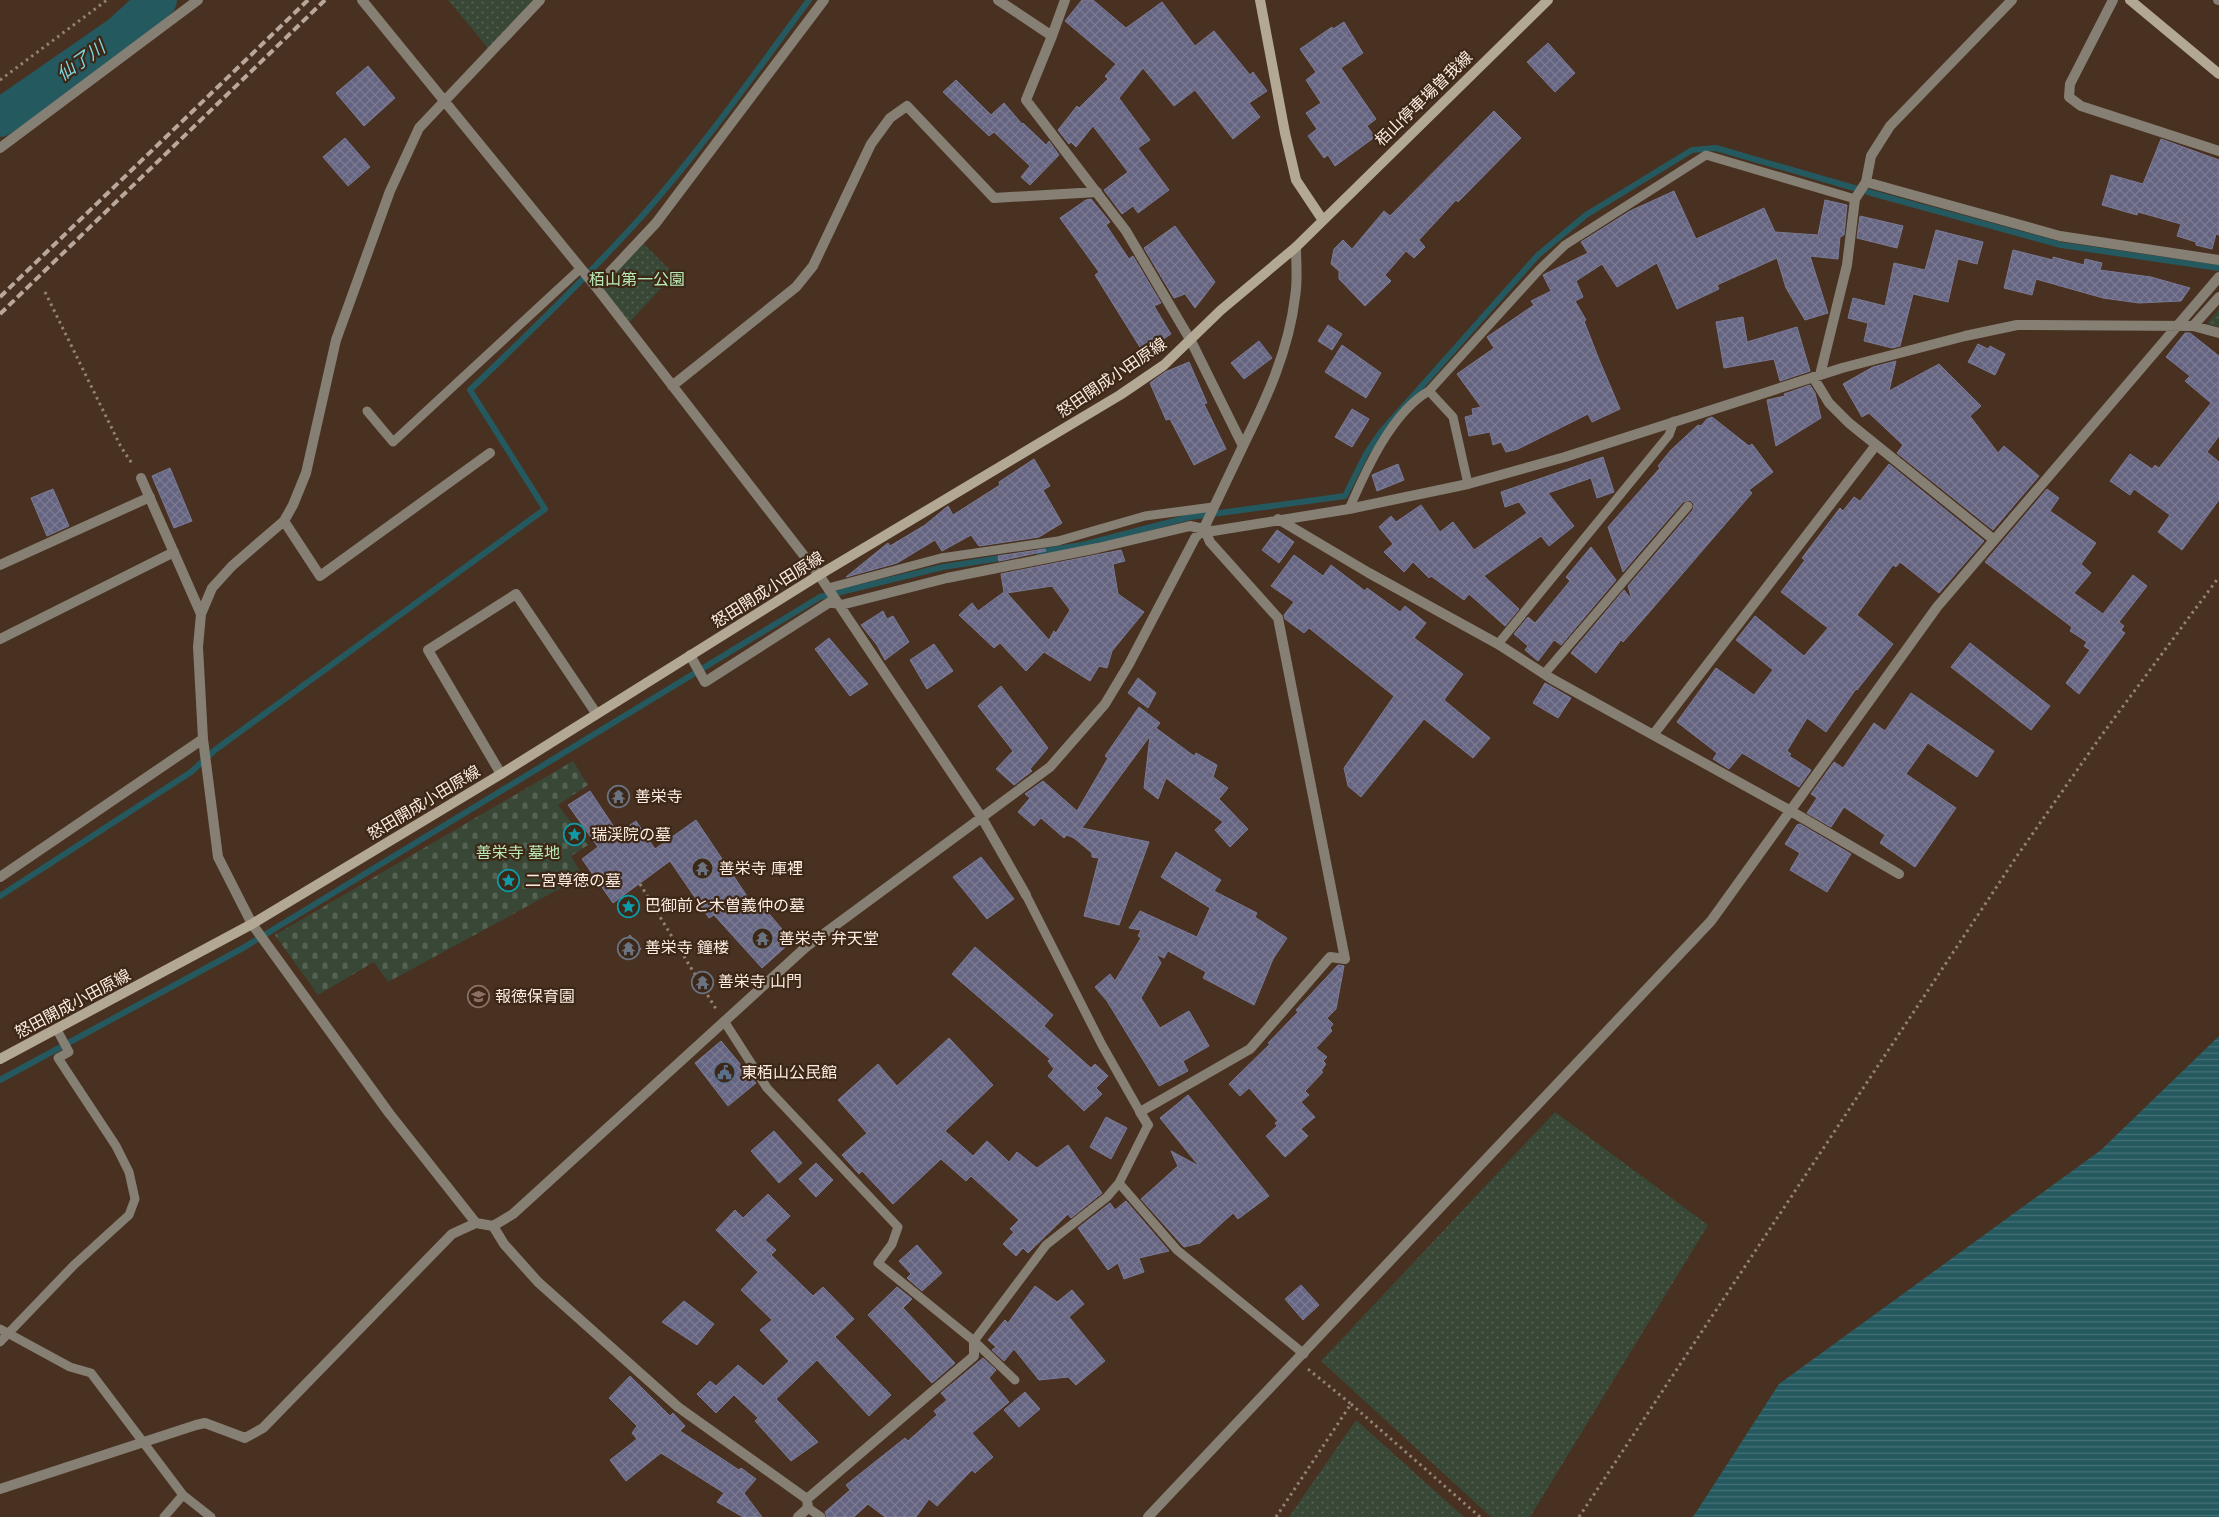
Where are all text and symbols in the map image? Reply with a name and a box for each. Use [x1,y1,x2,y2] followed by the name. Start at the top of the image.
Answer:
[52,35,112,86] water label: 仙了川
[1370,47,1478,151] street label: 栢山停車場曽我線
[589,269,685,291] park label: 栢山第一公園
[1053,333,1171,423] street label: 怒田開成小田原線
[708,547,828,633] street label: 怒田開成小田原線
[363,761,485,845] street label: 怒田開成小田原線
[607,785,631,809] temple icon: 善栄寺
[635,786,683,808] place label: 善栄寺
[563,823,587,847] place icon: 瑞渓院の墓
[591,824,671,846] place label: 瑞渓院の墓
[476,842,560,864] park label: 善栄寺 墓地
[691,857,715,881] temple icon: 善栄寺 庫裡
[719,858,803,880] place label: 善栄寺 庫裡
[497,869,521,893] place icon: 二宮尊徳の墓
[525,870,621,892] place label: 二宮尊徳の墓
[617,894,641,918] place icon: 巴御前と木曽義仲の墓
[645,895,805,917] place label: 巴御前と木曽義仲の墓
[751,927,775,951] temple icon: 善栄寺 弁天堂
[779,928,879,950] place label: 善栄寺 弁天堂
[617,936,641,960] temple icon: 善栄寺 鐘楼
[645,937,729,959] place label: 善栄寺 鐘楼
[11,964,135,1044] street label: 怒田開成小田原線
[690,970,714,994] temple icon: 善栄寺 山門
[718,971,802,993] place label: 善栄寺 山門
[467,985,491,1009] school or university icon: 報徳保育園
[495,986,575,1008] place label: 報徳保育園
[713,1061,737,1085] public building icon: 東栢山公民館
[741,1062,837,1084] place label: 東栢山公民館

